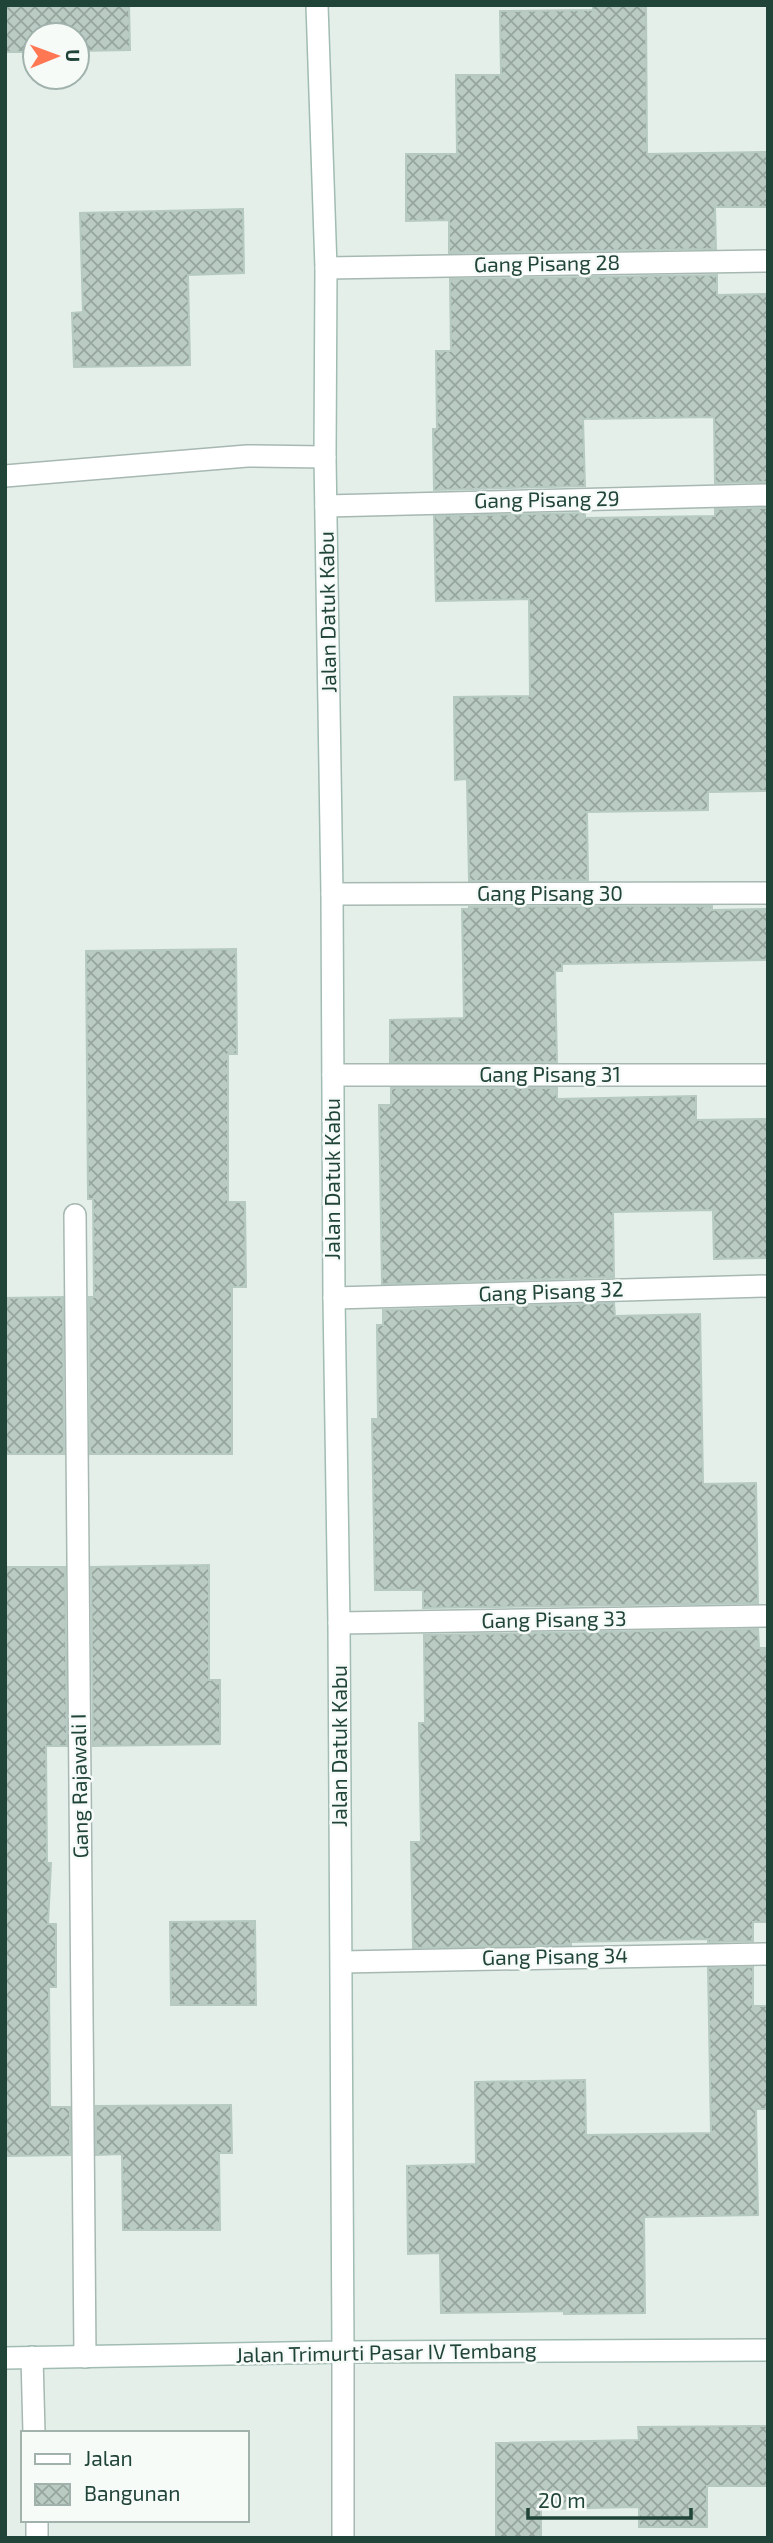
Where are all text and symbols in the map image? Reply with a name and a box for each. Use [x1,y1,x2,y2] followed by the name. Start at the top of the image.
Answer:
[21,21,91,91] north arrow
[62,49,85,62] text: U
[474,249,620,276] street label: Gang Pisang 28
[474,485,620,512] street label: Gang Pisang 29
[313,531,340,693] street label: Jalan Datuk Kabu
[477,880,623,905] street label: Gang Pisang 30
[479,1061,621,1086] street label: Gang Pisang 31
[319,1098,344,1260] street label: Jalan Datuk Kabu
[478,1275,624,1306] street label: Gang Pisang 32
[481,1605,627,1632] street label: Gang Pisang 33
[326,1665,351,1827] street label: Jalan Datuk Kabu
[65,1713,93,1859] street label: Gang Rajawali I
[482,1942,628,1969] street label: Gang Pisang 34
[235,2336,537,2367] street label: Jalan Trimurti Pasar IV Tembang
[21,2431,248,2522] legend
[84,2445,133,2470] text: Jalan
[528,2476,691,2520] scale bar
[84,2480,180,2505] text: Bangunan
[538,2487,586,2512] text: 20 m

